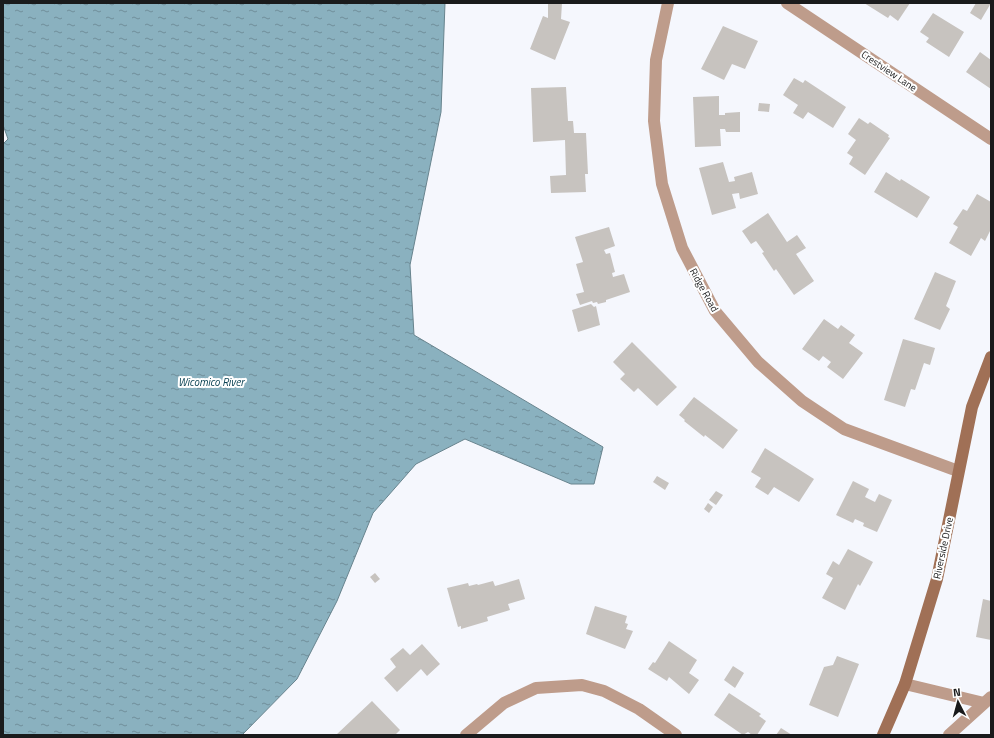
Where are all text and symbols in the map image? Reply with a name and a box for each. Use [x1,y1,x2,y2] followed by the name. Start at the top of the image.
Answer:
[858,47,920,95] street label: Crestview Lane
[686,266,722,314] street label: Ridge Road
[178,374,246,390] water label: Wicomico River
[929,516,957,580] street label: Riverside Drive
[938,682,978,722] north arrow
[952,684,962,700] text: N

